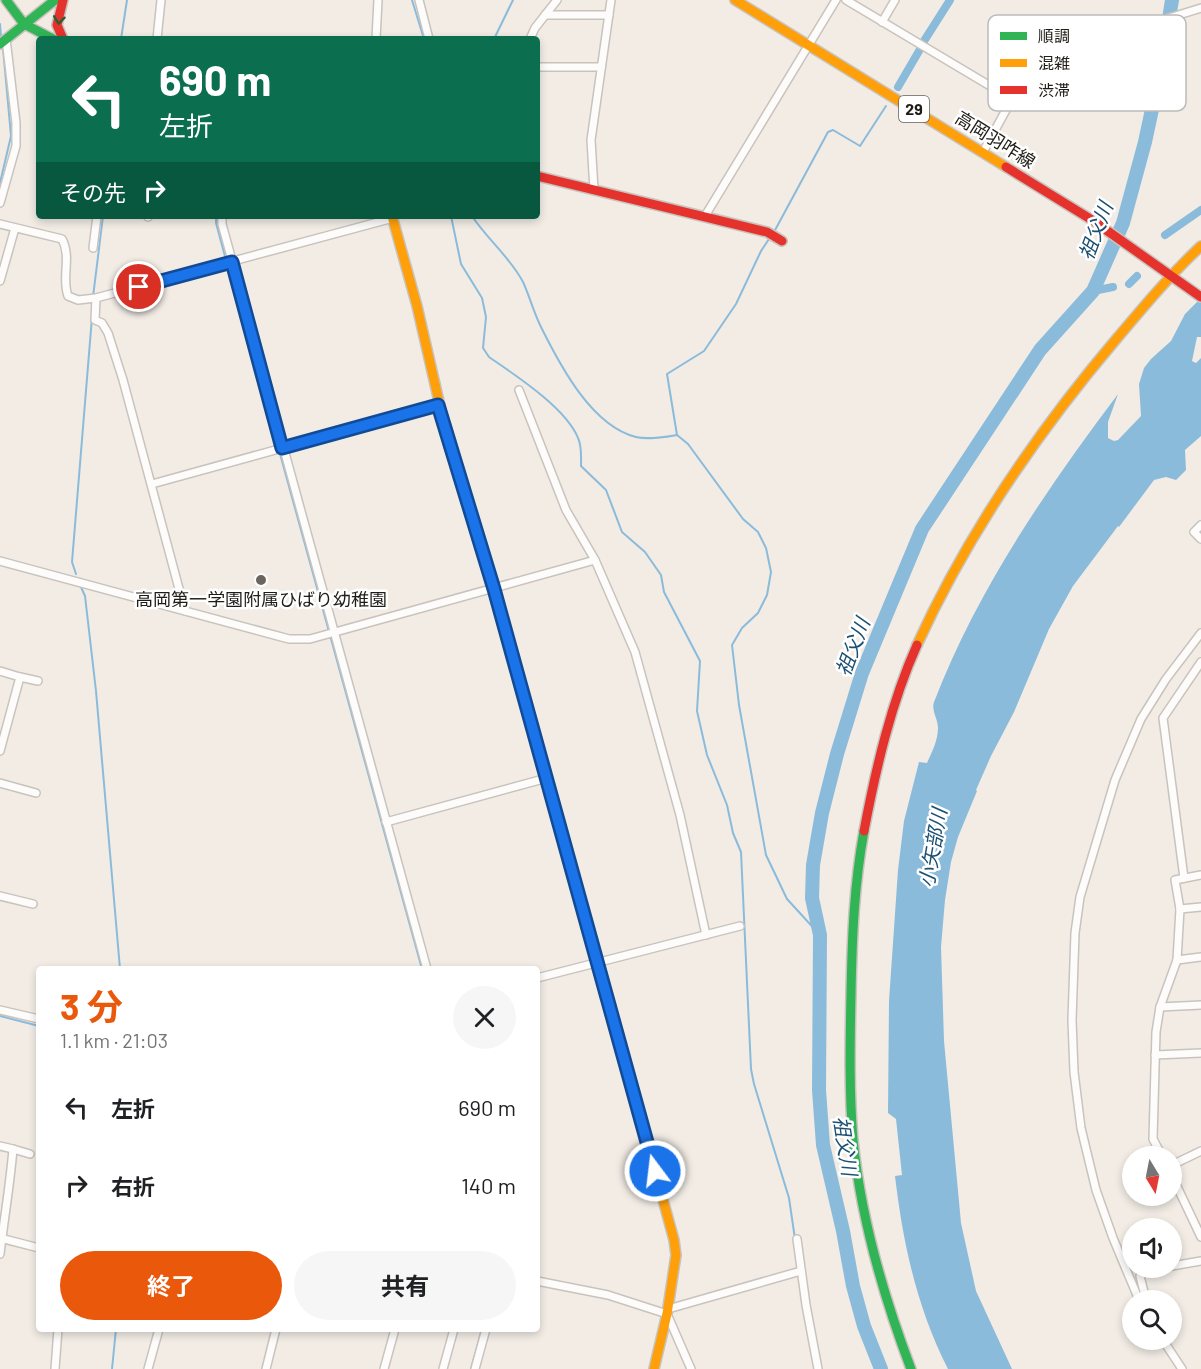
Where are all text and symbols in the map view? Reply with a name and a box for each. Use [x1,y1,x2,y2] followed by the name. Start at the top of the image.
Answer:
[53,15,65,25] one-way arrow
[988,15,1186,111] legend
[1038,26,1070,45] text: 順調
[1038,53,1070,72] text: 混雑
[159,54,271,104] text: 690 m
[60,60,138,138] icon: left
[1038,80,1070,99] text: 渋滞
[899,96,929,122] road number: 29
[952,106,1040,172] street label: 高岡羽咋線
[159,109,213,141] text: 左折
[138,174,171,207] icon: right
[60,179,126,205] text: その先
[1073,196,1118,263] water label: 祖父川
[113,261,164,312] pin
[122,270,155,303] icon: arrive
[254,573,268,587] marker: 高岡第一学園附属ひばり幼稚園
[135,588,387,610] place label: 高岡第一学園附属ひばり幼稚園
[830,612,875,679] water label: 祖父川
[913,804,951,889] water label: 小矢部川
[60,984,123,1027] text: 3 分
[453,986,516,1049] button: close
[60,1028,168,1052] text: 1.1 km · 21:03
[60,1091,93,1124] icon: left
[458,1094,516,1120] text: 690 m
[111,1095,155,1121] text: 左折
[829,1114,863,1179] water label: 祖父川
[623,1139,687,1203] position arrow
[1122,1146,1182,1206] north arrow
[1122,1146,1182,1350] map controls
[60,1169,93,1202] icon: right
[461,1172,516,1198] text: 140 m
[111,1173,155,1199] text: 右折
[1122,1218,1182,1278] button: sound
[60,1251,282,1320] button: 終了
[294,1251,516,1320] button: 共有
[1122,1290,1182,1350] button: search

